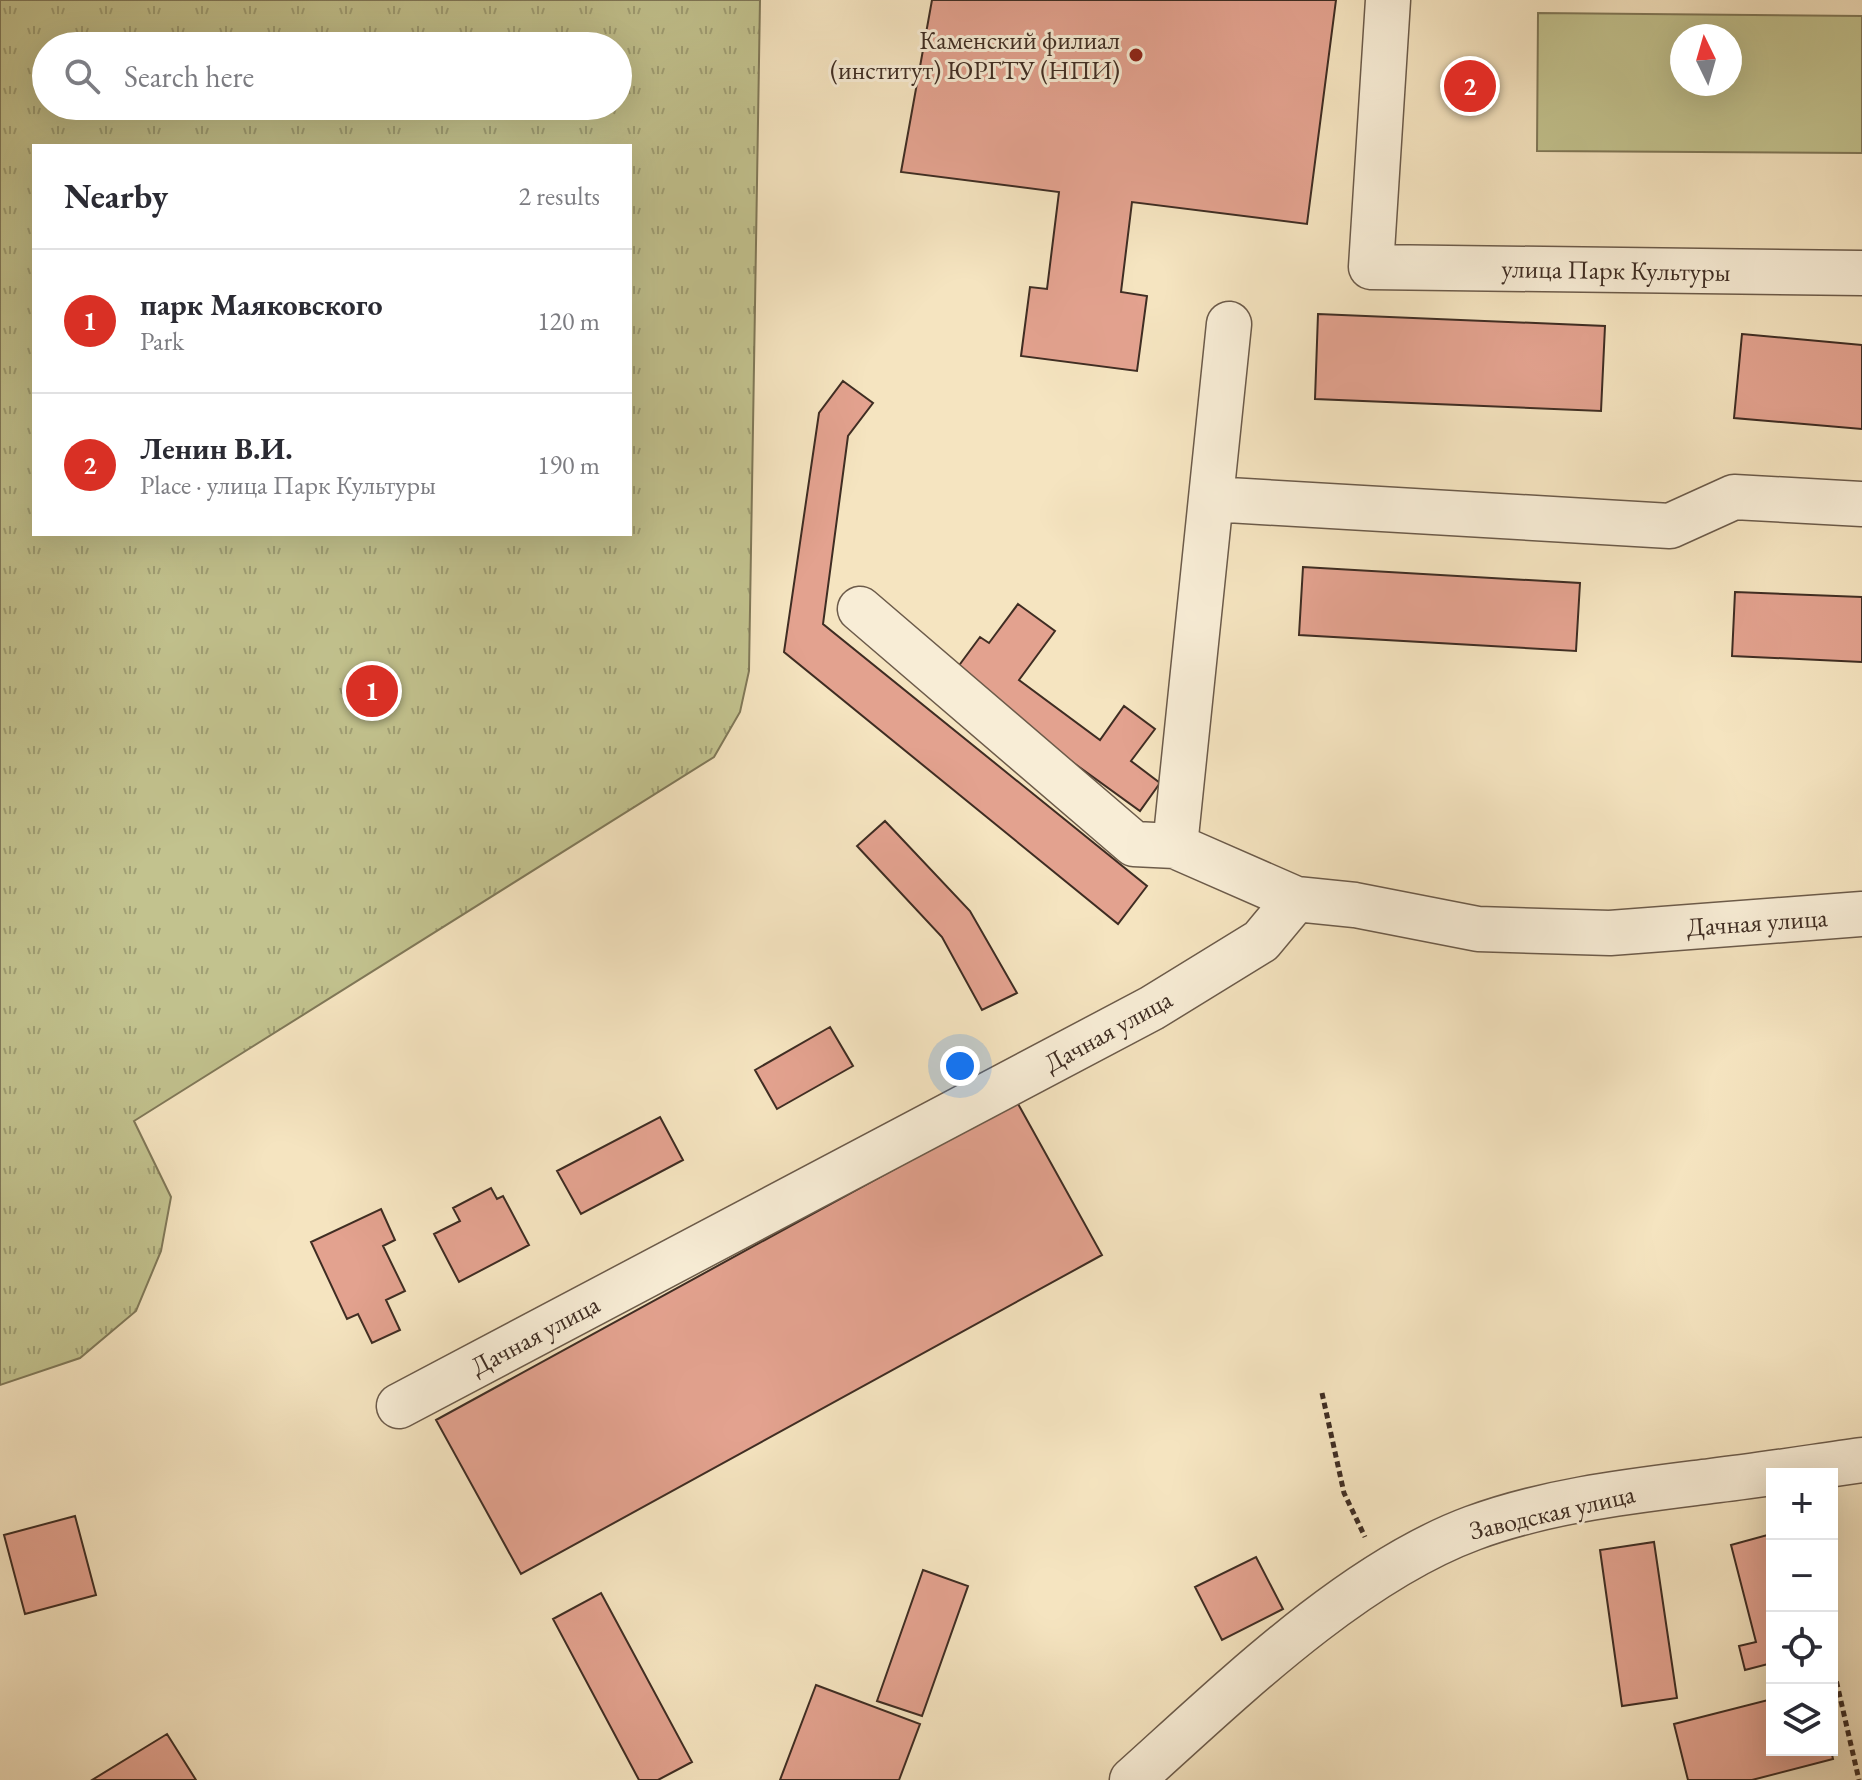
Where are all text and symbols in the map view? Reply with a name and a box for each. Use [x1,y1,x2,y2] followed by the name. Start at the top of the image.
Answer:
[830,23,1120,87] place label: Каменский филиал (институт) ЮРГТУ (НПИ)
[1670,24,1742,96] north arrow
[32,32,632,120] search box
[1127,46,1145,64] marker: Каменский филиал (институт) ЮРГТУ (НПИ)
[60,54,104,98] icon: search
[1444,56,1496,116] pin: 2
[124,57,254,96] text: Search here
[64,174,168,218] text: Nearby
[519,179,600,213] text: 2 results
[1501,251,1731,289] street label: улица Парк Культуры
[140,285,383,324] text: парк Маяковского
[83,304,97,338] text: 1
[537,304,600,338] text: 120 m
[140,324,184,358] text: Park
[140,429,293,468] text: Ленин В.И.
[83,448,97,482] text: 2
[537,448,600,482] text: 190 m
[140,468,436,502] text: Place · улица Парк Культуры
[346,661,398,721] pin: 1
[1685,900,1829,944] street label: Дачная улица
[1038,982,1179,1080] street label: Дачная улица
[940,1046,980,1086] your location
[465,1287,606,1383] street label: Дачная улица
[1766,1468,1838,1756] map controls
[1766,1468,1838,1540] button: +
[1466,1476,1639,1548] street label: Заводская улица
[1766,1540,1838,1612] button: −
[1766,1612,1838,1684] button: locate
[1766,1684,1838,1756] button: layers

